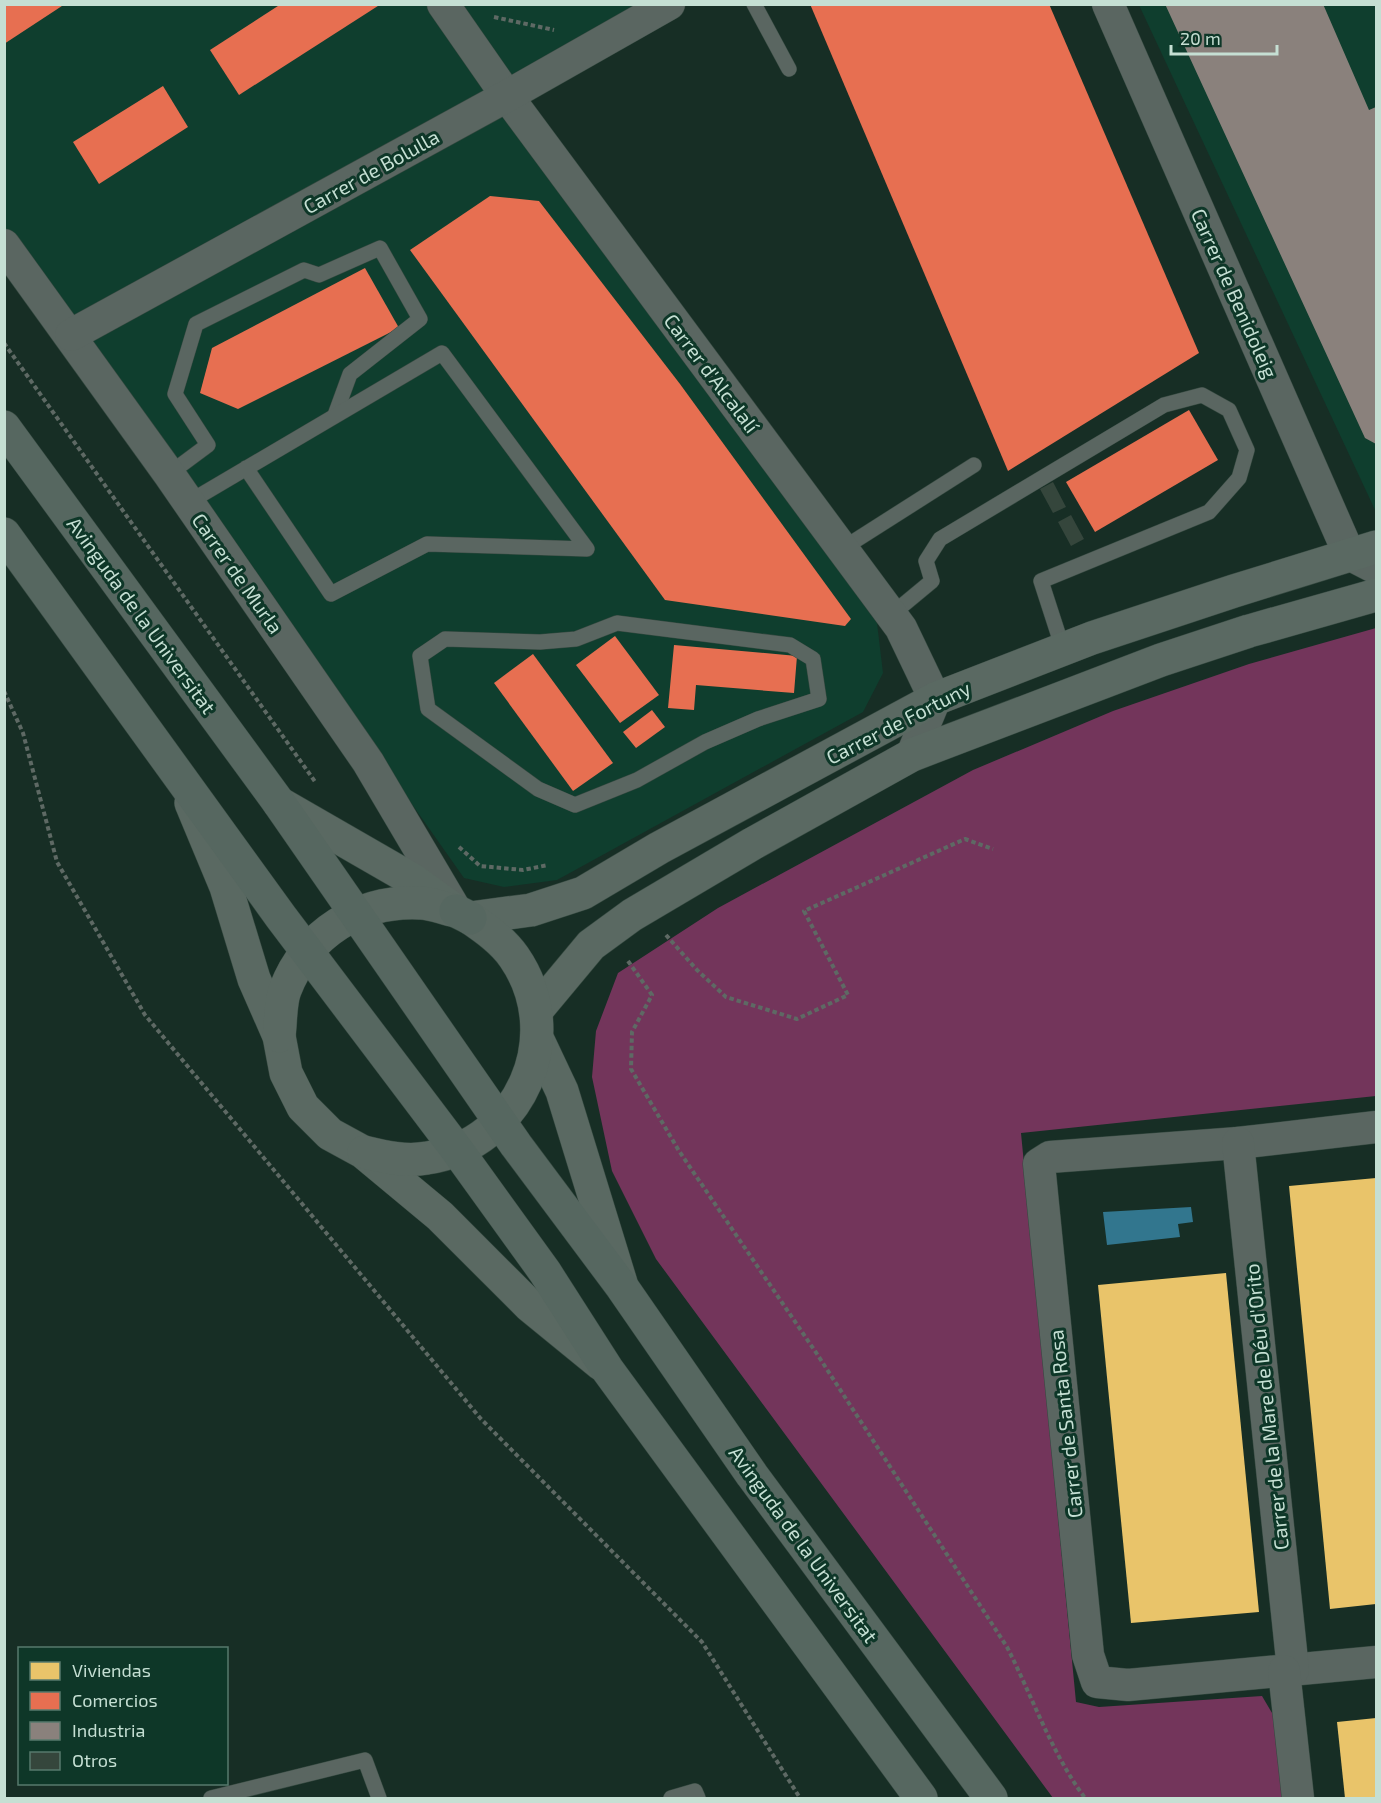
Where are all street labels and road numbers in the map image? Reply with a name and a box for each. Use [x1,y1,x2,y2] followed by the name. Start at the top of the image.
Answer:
[299,124,443,218] street label: Carrer de Bolulla
[1187,205,1283,381] street label: Carrer de Benidoleig
[659,309,765,438] street label: Carrer d'Alcalalí
[188,508,288,638] street label: Carrer de Murla
[63,512,222,718] street label: Avinguda de la Universitat
[822,675,975,769] street label: Carrer de Fortuny
[1239,1263,1293,1551] street label: Carrer de la Mare de Déu d'Orito
[1043,1329,1087,1519] street label: Carrer de Santa Rosa
[725,1441,884,1647] street label: Avinguda de la Universitat

